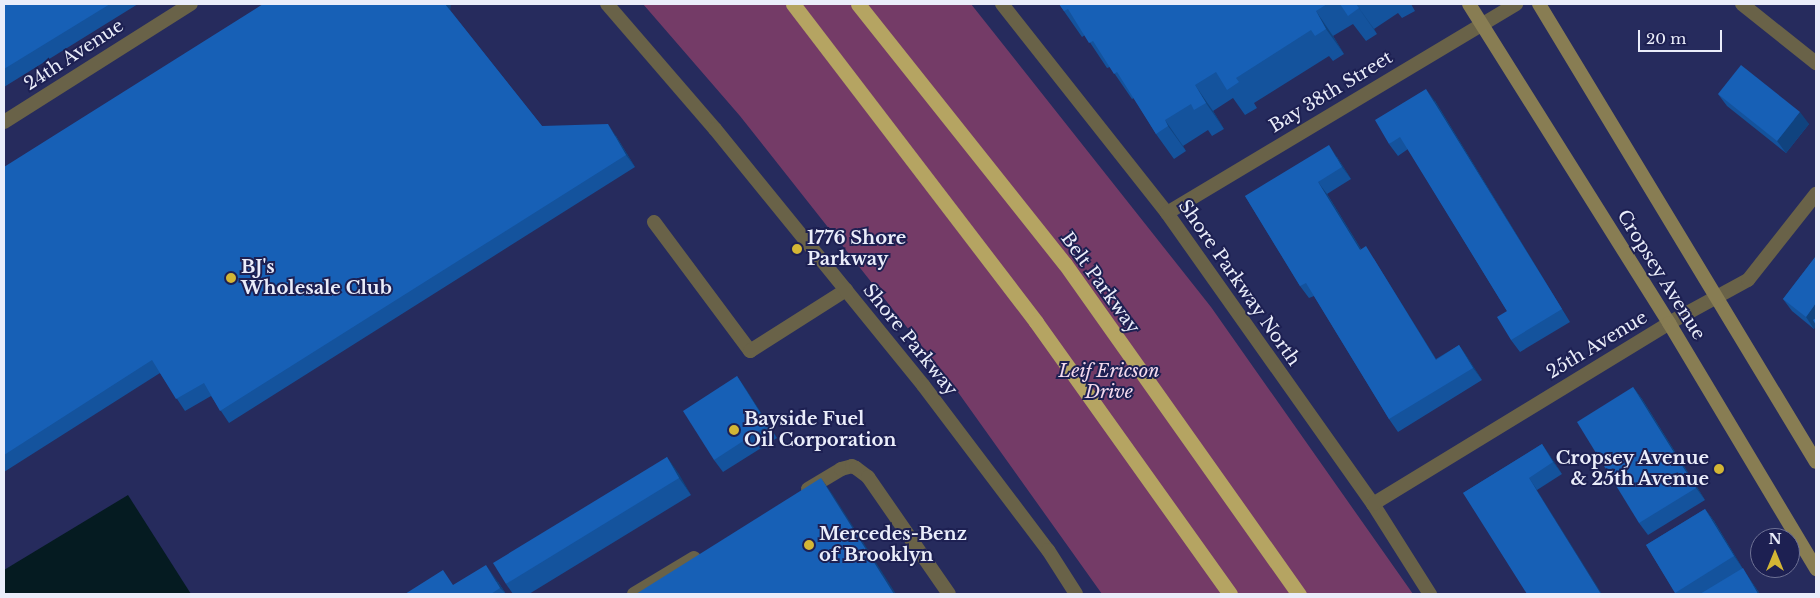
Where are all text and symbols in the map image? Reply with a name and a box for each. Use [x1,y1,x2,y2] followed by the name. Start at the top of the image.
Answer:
[20,15,128,95] street label: 24th Avenue
[1640,20,1724,52] scale bar
[1646,29,1686,48] text: 20 m
[1265,47,1397,137] street label: Bay 38th Street
[1173,196,1305,370] street label: Shore Parkway North
[1612,206,1710,344] street label: Cropsey Avenue
[807,228,906,270] place label: 1776 Shore Parkway
[1056,228,1144,338] street label: Belt Parkway
[791,243,803,255] marker: 1776 Shore Parkway
[241,257,392,300] place label: BJ's Wholesale Club
[225,272,237,284] marker: BJ's Wholesale Club
[858,280,962,400] street label: Shore Parkway
[1542,306,1652,384] street label: 25th Avenue
[1058,361,1160,404] park label: Leif Ericson Drive
[744,409,896,452] place label: Bayside Fuel Oil Corporation
[728,424,740,436] marker: Bayside Fuel Oil Corporation
[1554,448,1709,490] place label: Cropsey Avenue & 25th Avenue
[1713,463,1725,475] marker: Cropsey Avenue & 25th Avenue
[819,524,967,566] place label: Mercedes-Benz of Brooklyn
[1750,528,1800,578] north arrow
[1768,530,1782,548] text: N
[803,539,815,551] marker: Mercedes-Benz of Brooklyn

